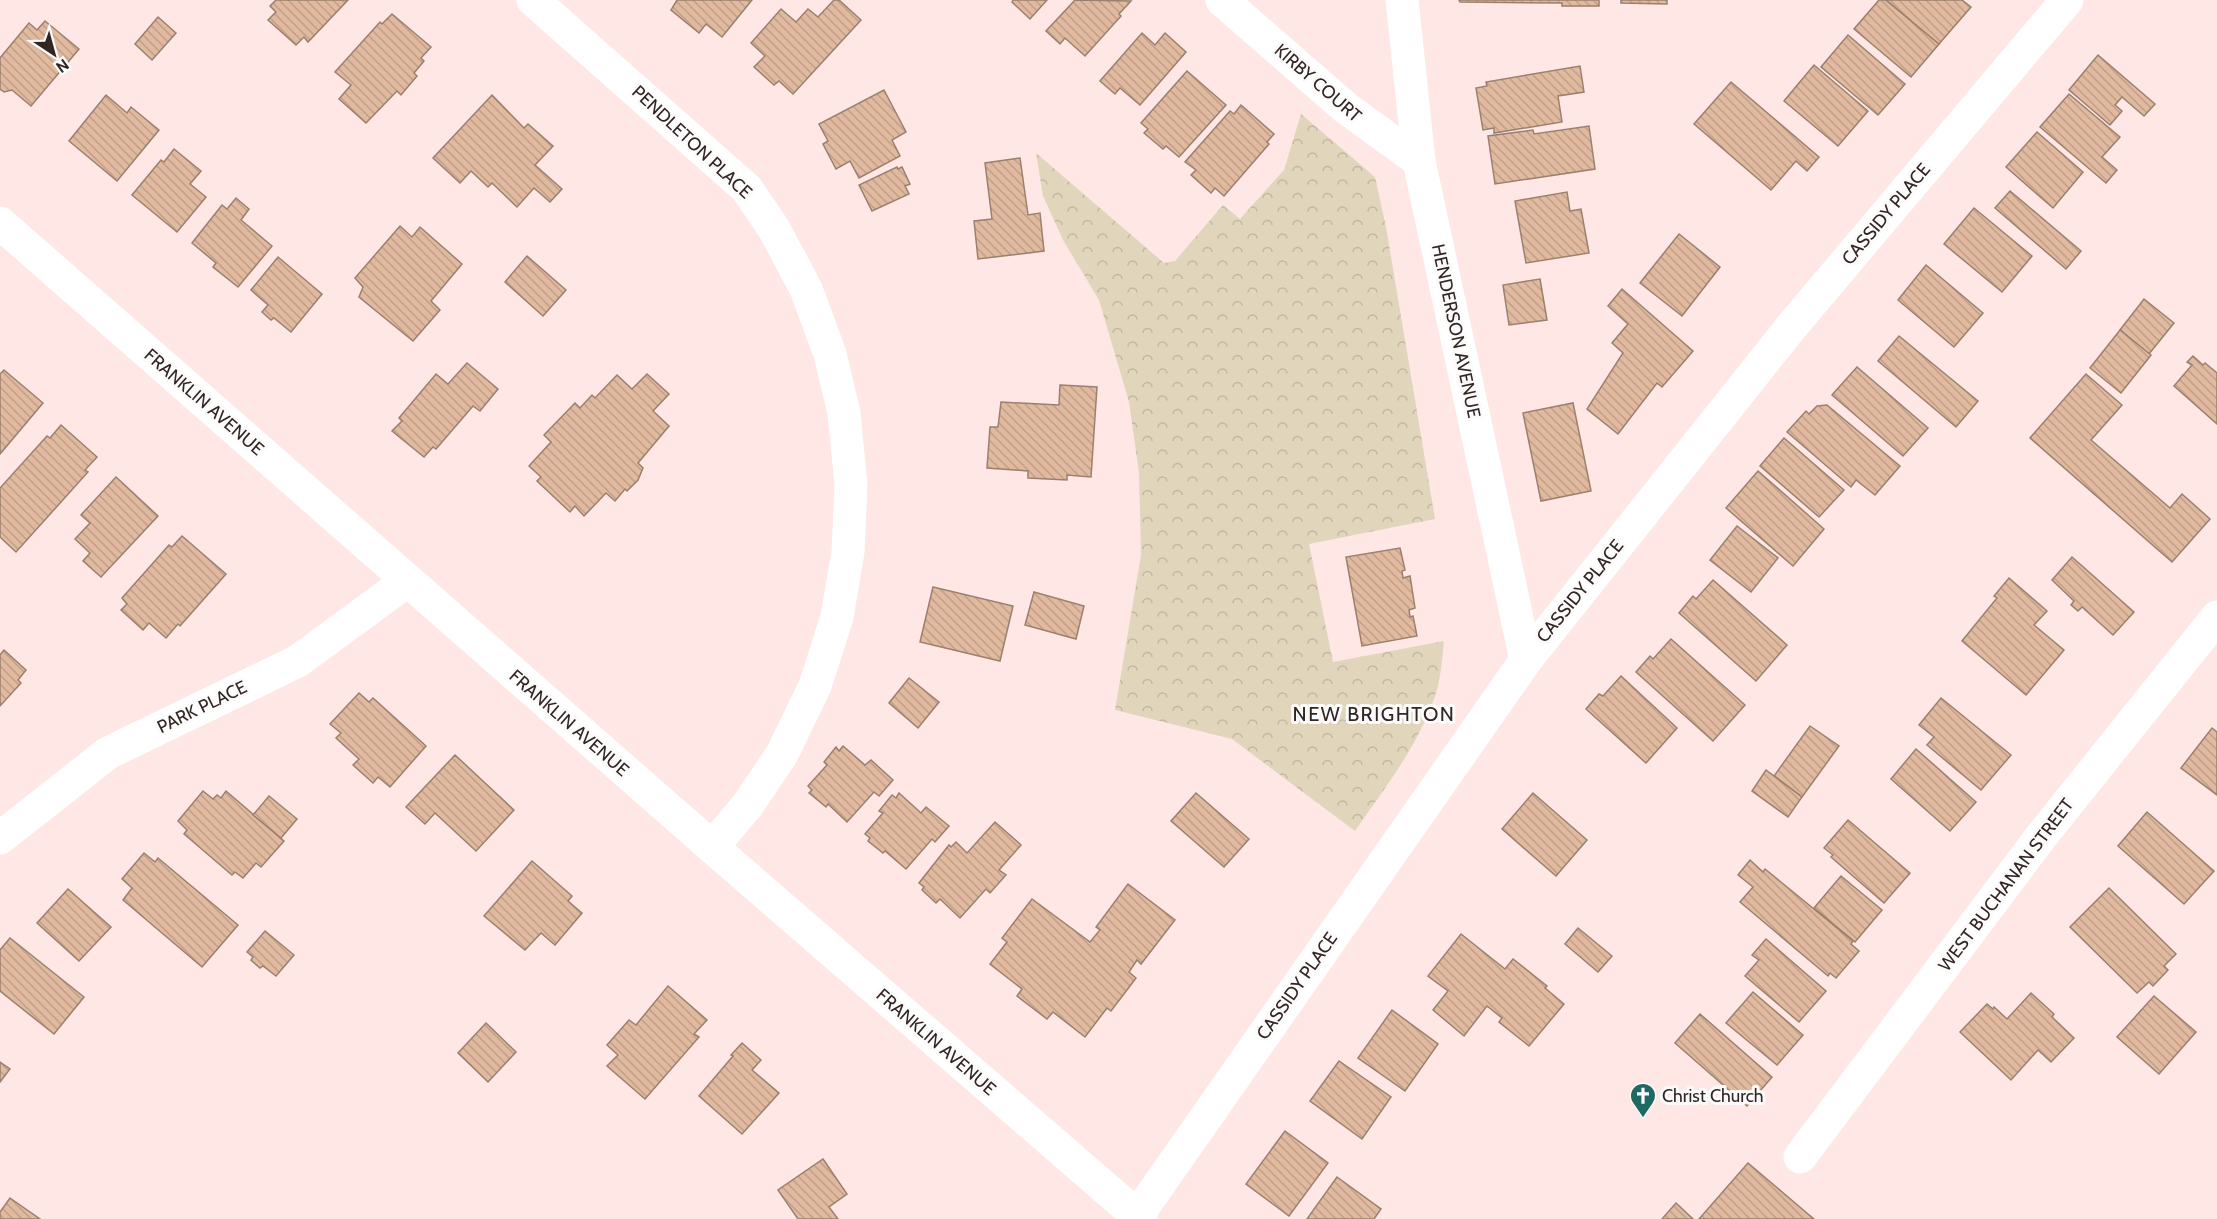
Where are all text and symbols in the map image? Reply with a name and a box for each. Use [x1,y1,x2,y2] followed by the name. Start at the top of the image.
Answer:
[24,24,84,84] north arrow
[1270,39,1366,127] street label: KIRBY COURT
[52,55,73,77] text: N
[627,81,757,203] street label: PENDLETON PLACE
[1837,159,1935,269] street label: CASSIDY PLACE
[1427,242,1485,420] street label: HENDERSON AVENUE
[140,344,268,460] street label: FRANKLIN AVENUE
[1532,535,1628,647] street label: CASSIDY PLACE
[505,665,633,781] street label: FRANKLIN AVENUE
[154,676,250,738] street label: PARK PLACE
[1293,702,1455,726] district label: NEW BRIGHTON
[1934,794,2078,976] street label: WEST BUCHANAN STREET
[1252,928,1342,1044] street label: CASSIDY PLACE
[872,984,1000,1100] street label: FRANKLIN AVENUE
[1628,1081,1658,1119] church icon: Christ Church
[1662,1085,1764,1107] place label: Christ Church

